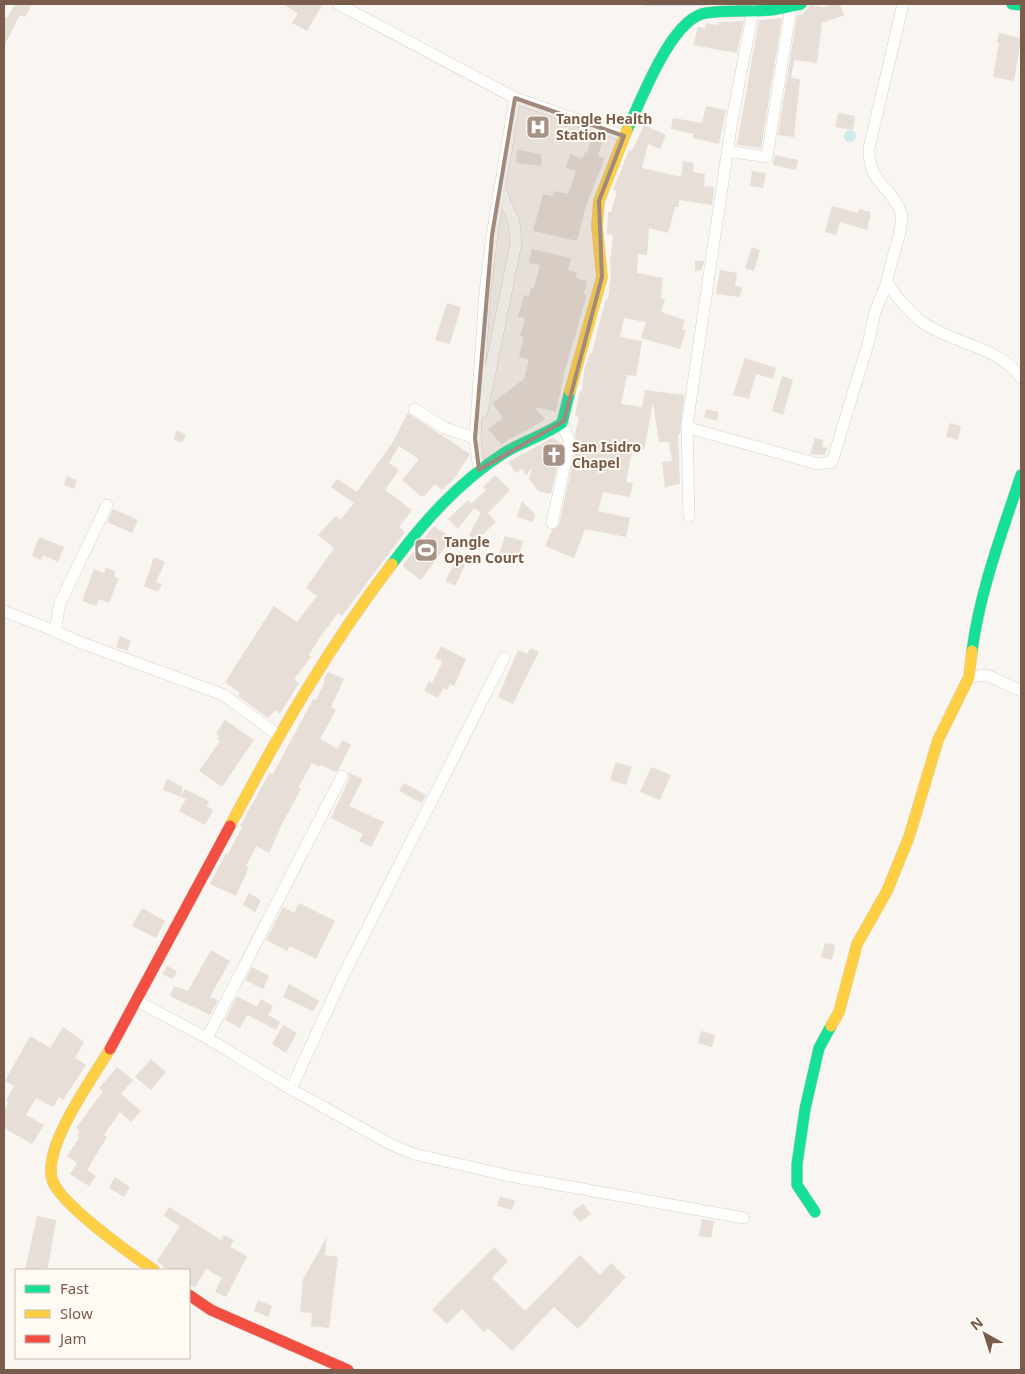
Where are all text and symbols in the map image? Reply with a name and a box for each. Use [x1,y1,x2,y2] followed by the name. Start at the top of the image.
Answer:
[556,109,652,144] place label: Tangle Health Station
[525,114,551,140] hospital icon: Tangle Health Station
[572,437,641,472] place label: San Isidro Chapel
[541,442,567,468] church icon: San Isidro Chapel
[444,532,524,567] place label: Tangle Open Court
[413,537,439,563] sports icon: Tangle Open Court
[15,1269,190,1359] legend
[60,1278,89,1298] text: Fast
[60,1303,93,1323] text: Slow
[960,1309,1010,1359] north arrow
[966,1313,987,1334] text: N
[58,1328,87,1348] text: Jam

